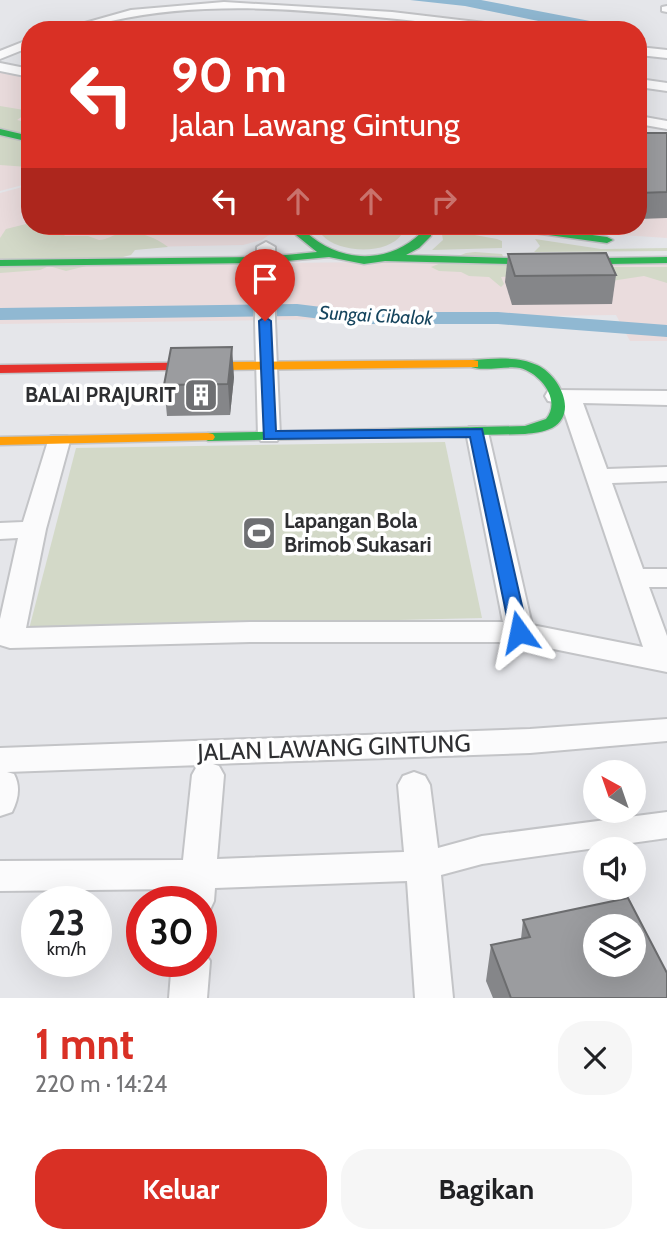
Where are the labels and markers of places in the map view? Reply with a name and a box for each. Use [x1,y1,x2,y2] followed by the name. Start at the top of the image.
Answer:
[235,249,295,321] pin
[182,376,220,414] building icon: BALAI PRAJURIT
[25,382,176,407] place label: BALAI PRAJURIT
[284,508,431,557] place label: Lapangan Bola Brimob Sukasari
[240,514,278,552] sports icon: Lapangan Bola Brimob Sukasari

